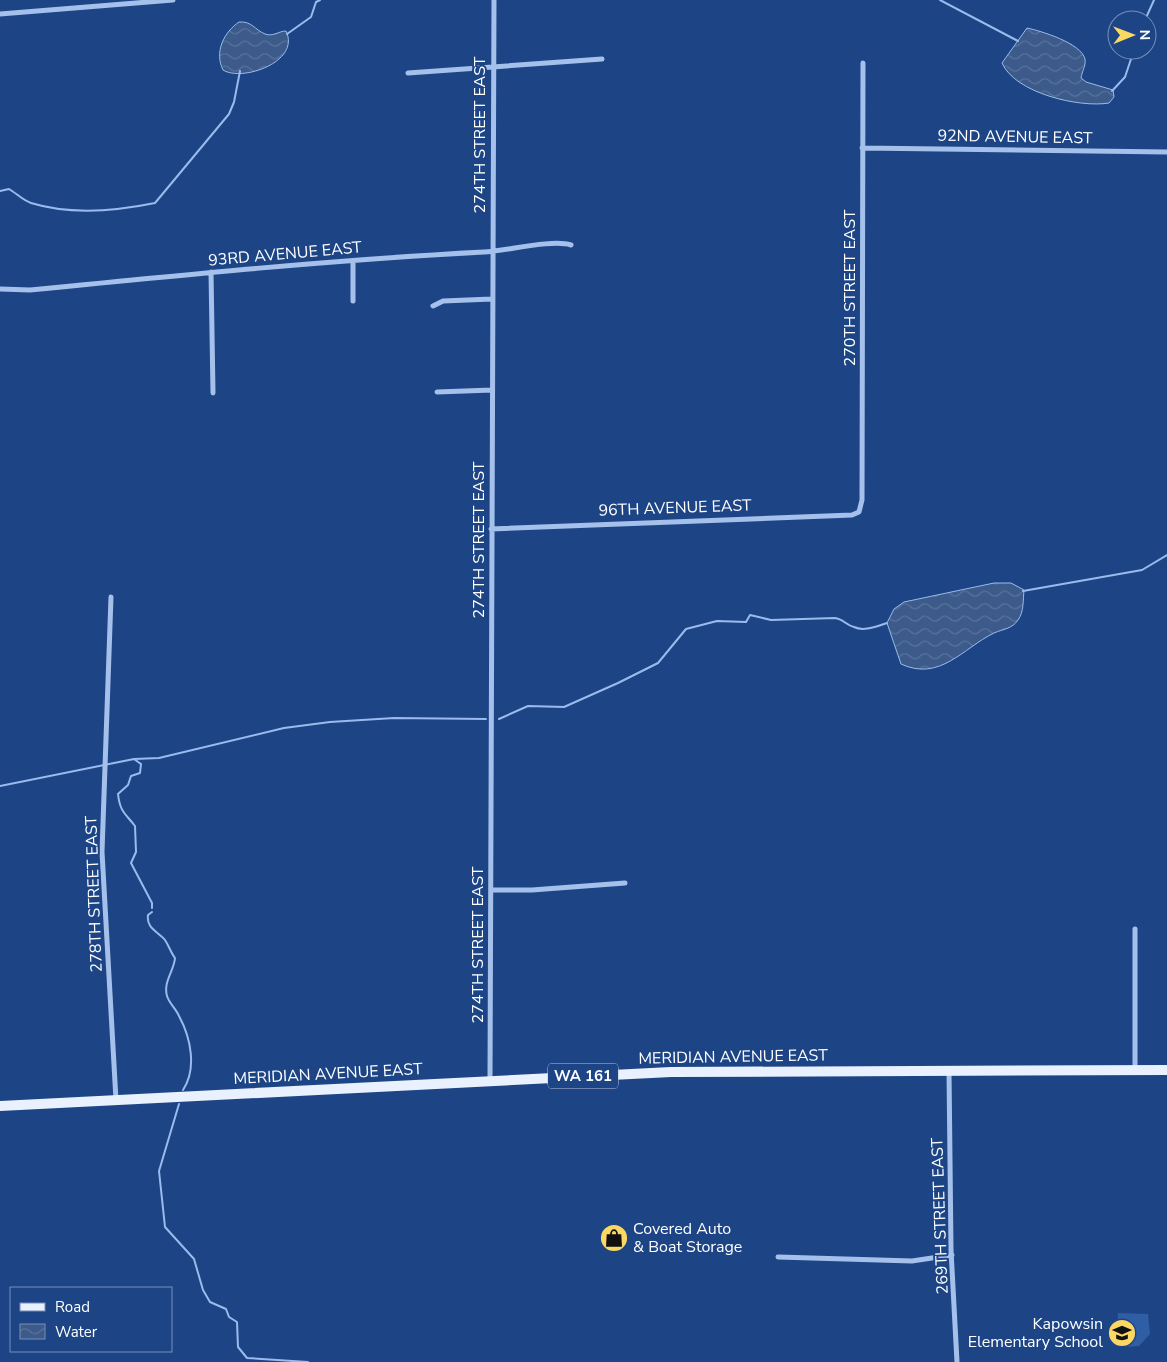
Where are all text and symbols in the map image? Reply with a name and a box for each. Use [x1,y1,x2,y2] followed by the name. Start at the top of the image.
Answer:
[1107,10,1157,60] north arrow
[1135,29,1154,40] text: N
[469,56,491,213] street label: 274TH STREET EAST
[937,125,1093,149] street label: 92ND AVENUE EAST
[839,209,861,366] street label: 270TH STREET EAST
[207,236,363,272] street label: 93RD AVENUE EAST
[468,461,490,618] street label: 274TH STREET EAST
[598,494,752,522] street label: 96TH AVENUE EAST
[80,815,108,973] street label: 278TH STREET EAST
[467,866,489,1023] street label: 274TH STREET EAST
[638,1044,828,1070] street label: MERIDIAN AVENUE EAST
[233,1058,423,1090] street label: MERIDIAN AVENUE EAST
[548,1064,618,1088] road number: WA 161
[926,1137,954,1295] street label: 269TH STREET EAST
[633,1218,742,1258] place label: Covered Auto & Boat Storage
[599,1223,629,1253] shop icon: Covered Auto & Boat Storage
[10,1287,172,1352] legend
[55,1297,90,1317] text: Road
[968,1313,1103,1353] place label: Kapowsin Elementary School
[1107,1318,1137,1348] school or university icon: Kapowsin Elementary School
[55,1322,98,1342] text: Water

